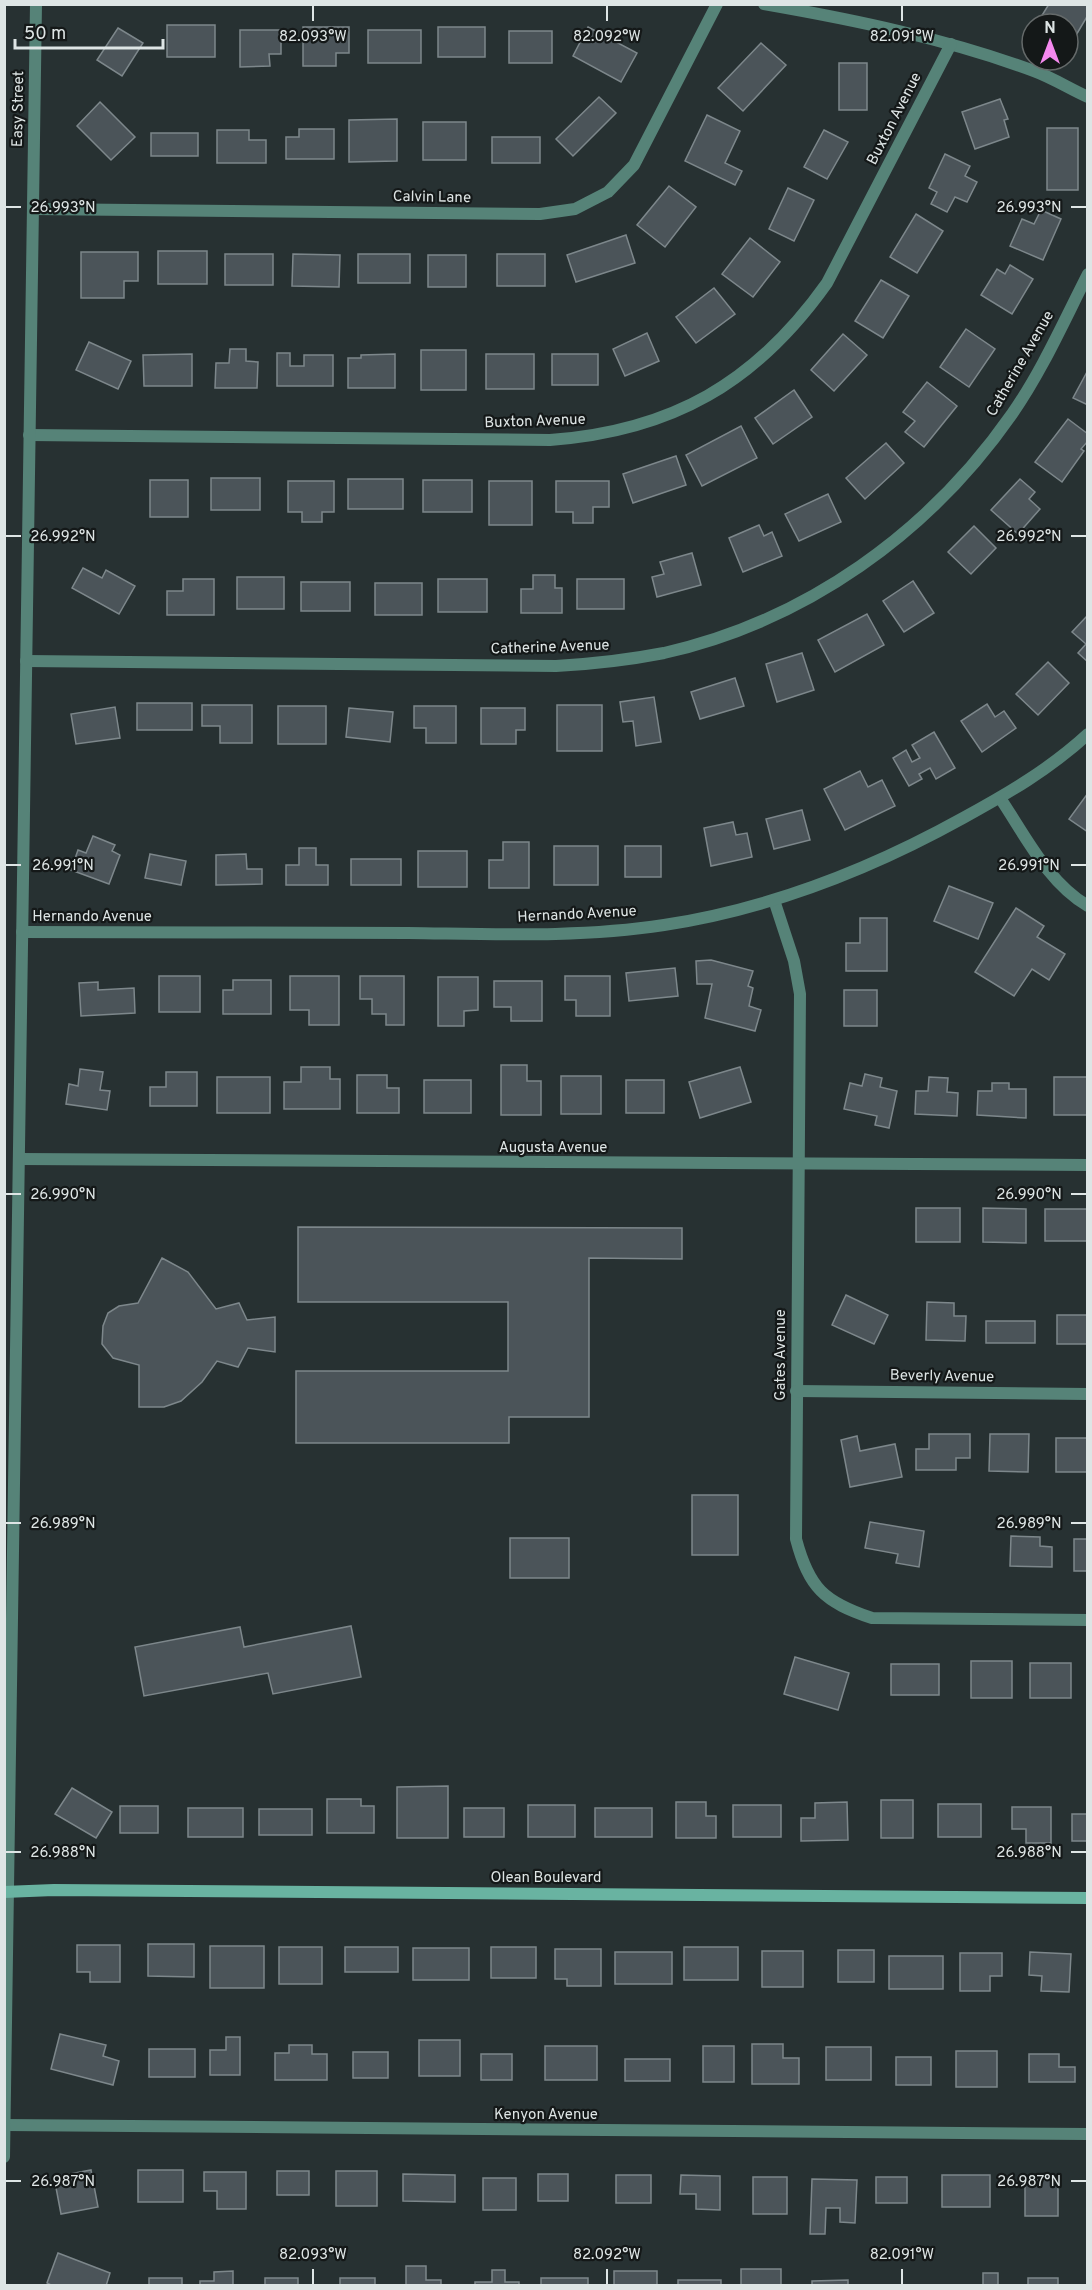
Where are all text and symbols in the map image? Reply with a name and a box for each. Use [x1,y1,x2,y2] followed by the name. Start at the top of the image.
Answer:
[15,12,164,50] scale bar
[1020,12,1080,72] north arrow
[1044,19,1056,39] text: N
[24,23,66,46] text: 50 m
[279,28,347,47] text: 82.093°W
[573,28,641,47] text: 82.092°W
[870,28,934,47] text: 82.091°W
[864,70,926,168] street label: Buxton Avenue
[9,71,29,147] street label: Easy Street
[393,188,471,208] street label: Calvin Lane
[30,199,96,218] text: 26.993°N
[996,199,1062,218] text: 26.993°N
[983,308,1059,420] street label: Catherine Avenue
[484,411,586,433] street label: Buxton Avenue
[30,528,96,547] text: 26.992°N
[996,528,1062,547] text: 26.992°N
[490,636,610,660] street label: Catherine Avenue
[32,857,94,876] text: 26.991°N
[998,857,1060,876] text: 26.991°N
[517,902,637,928] street label: Hernando Avenue
[32,908,152,927] street label: Hernando Avenue
[499,1139,607,1158] street label: Augusta Avenue
[30,1186,96,1205] text: 26.990°N
[996,1186,1062,1205] text: 26.990°N
[772,1309,791,1401] street label: Gates Avenue
[890,1367,994,1387] street label: Beverly Avenue
[30,1515,96,1534] text: 26.989°N
[996,1515,1062,1534] text: 26.989°N
[30,1844,96,1863] text: 26.988°N
[996,1844,1062,1863] text: 26.988°N
[491,1869,601,1888] street label: Olean Boulevard
[494,2106,598,2125] street label: Kenyon Avenue
[31,2173,95,2192] text: 26.987°N
[997,2173,1061,2192] text: 26.987°N
[279,2246,347,2265] text: 82.093°W
[573,2246,641,2265] text: 82.092°W
[870,2246,934,2265] text: 82.091°W

